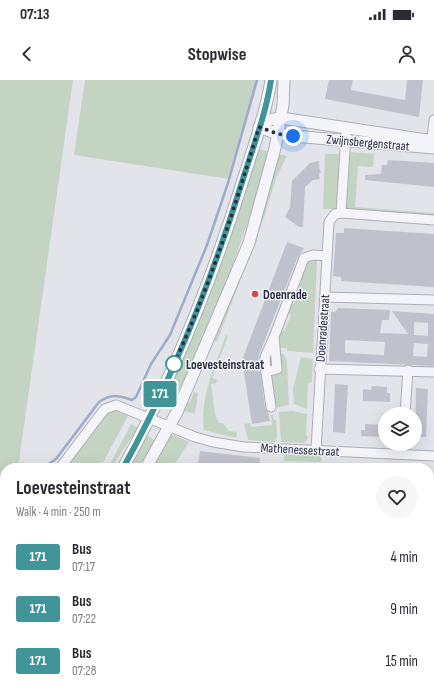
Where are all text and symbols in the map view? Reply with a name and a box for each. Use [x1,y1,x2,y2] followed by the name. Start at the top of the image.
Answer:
[20,5,50,24] text: 07:13
[16,43,38,65] icon: back
[396,43,418,65] icon: person
[188,44,246,65] text: Stopwise
[283,126,303,146] your location
[326,131,410,155] street label: Zwijnsbergenstraat
[263,287,308,303] place label: Doenrade
[250,289,260,299] marker: Doenrade
[313,294,333,362] street label: Doenradestraat
[165,355,183,373] marker: Loevesteinstraat
[186,357,265,373] place label: Loevesteinstraat
[137,381,183,407] line badge: 171
[151,385,169,402] text: 171
[378,407,422,451] map controls
[378,407,422,451] button: layers
[260,440,340,460] street label: Mathenessestraat
[376,476,418,518] button: heart
[16,477,130,500] text: Loevesteinstraat
[16,504,101,520] text: Walk · 4 min · 250 m
[72,540,91,559] text: Bus
[29,548,47,565] text: 171
[391,548,418,567] text: 4 min
[72,559,95,575] text: 07:17
[72,592,91,611] text: Bus
[29,600,47,617] text: 171
[390,600,418,619] text: 9 min
[72,611,96,627] text: 07:22
[72,644,91,663] text: Bus
[29,652,47,669] text: 171
[386,652,418,671] text: 15 min
[72,663,96,679] text: 07:28

